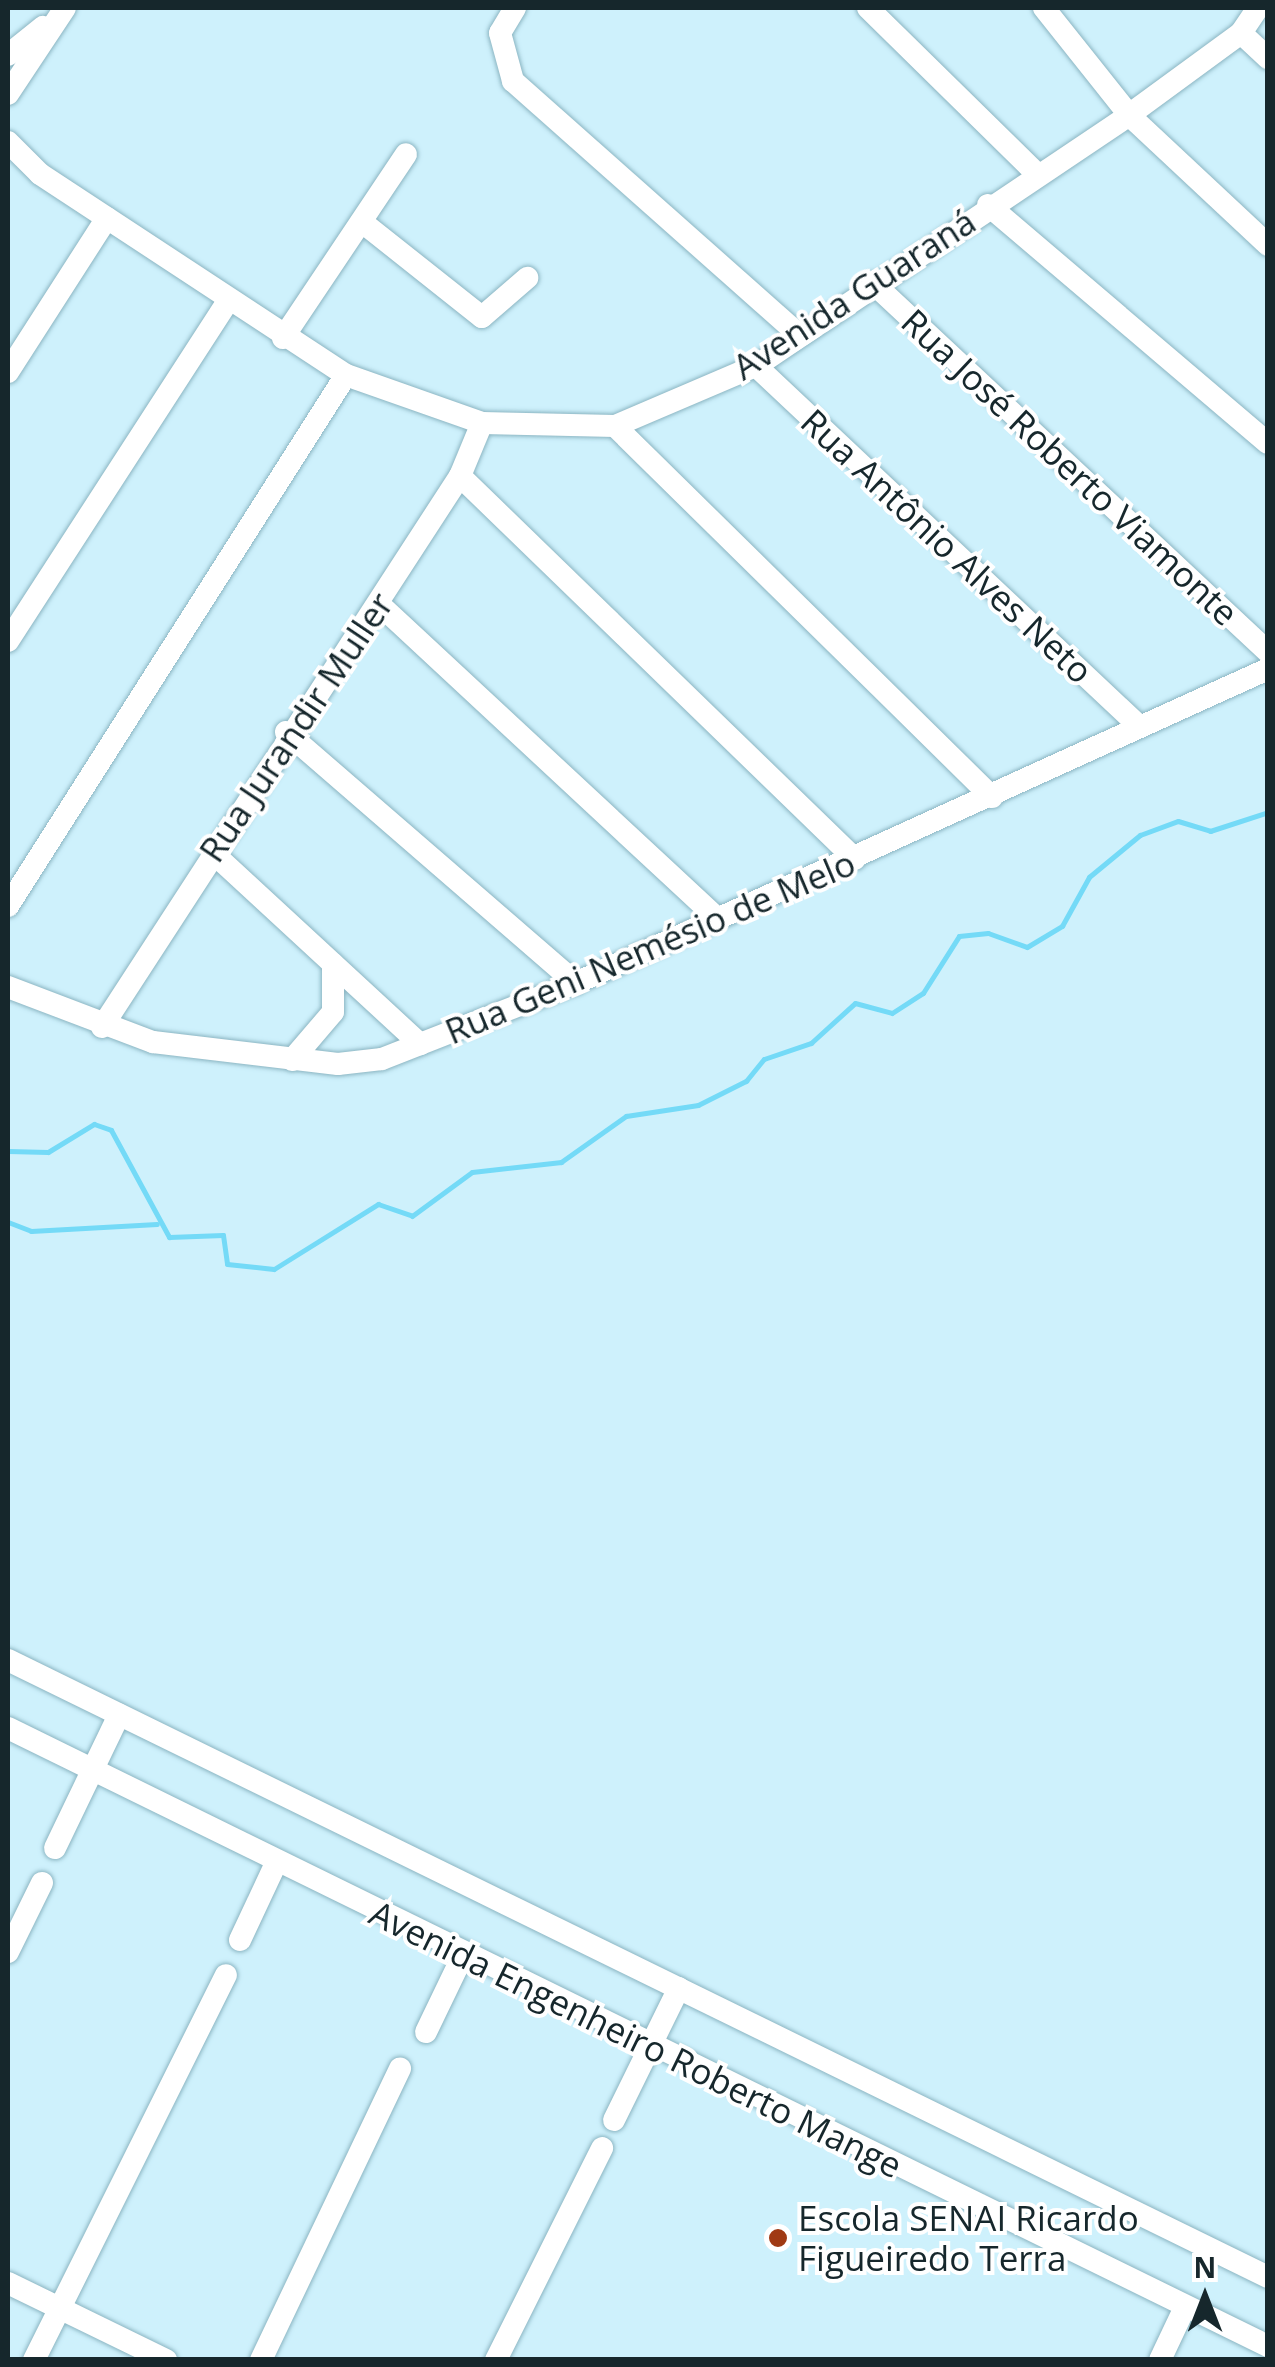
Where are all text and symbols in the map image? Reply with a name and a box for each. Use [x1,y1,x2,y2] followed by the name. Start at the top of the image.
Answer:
[725,200,983,388] street label: Avenida Guaraná
[893,300,1247,634] street label: Rua José Roberto Viamonte
[793,400,1101,692] street label: Rua Antônio Alves Neto
[190,584,402,870] street label: Rua Jurandir Muller
[439,842,861,1052] street label: Rua Geni Nemésio de Melo
[363,1892,909,2186] street label: Avenida Engenheiro Roberto Mange
[798,2197,1139,2279] place label: Escola SENAI Ricardo Figueiredo Terra
[767,2227,789,2249] marker: Escola SENAI Ricardo Figueiredo Terra
[1155,2247,1255,2347] north arrow
[1194,2248,1216,2286] text: N

